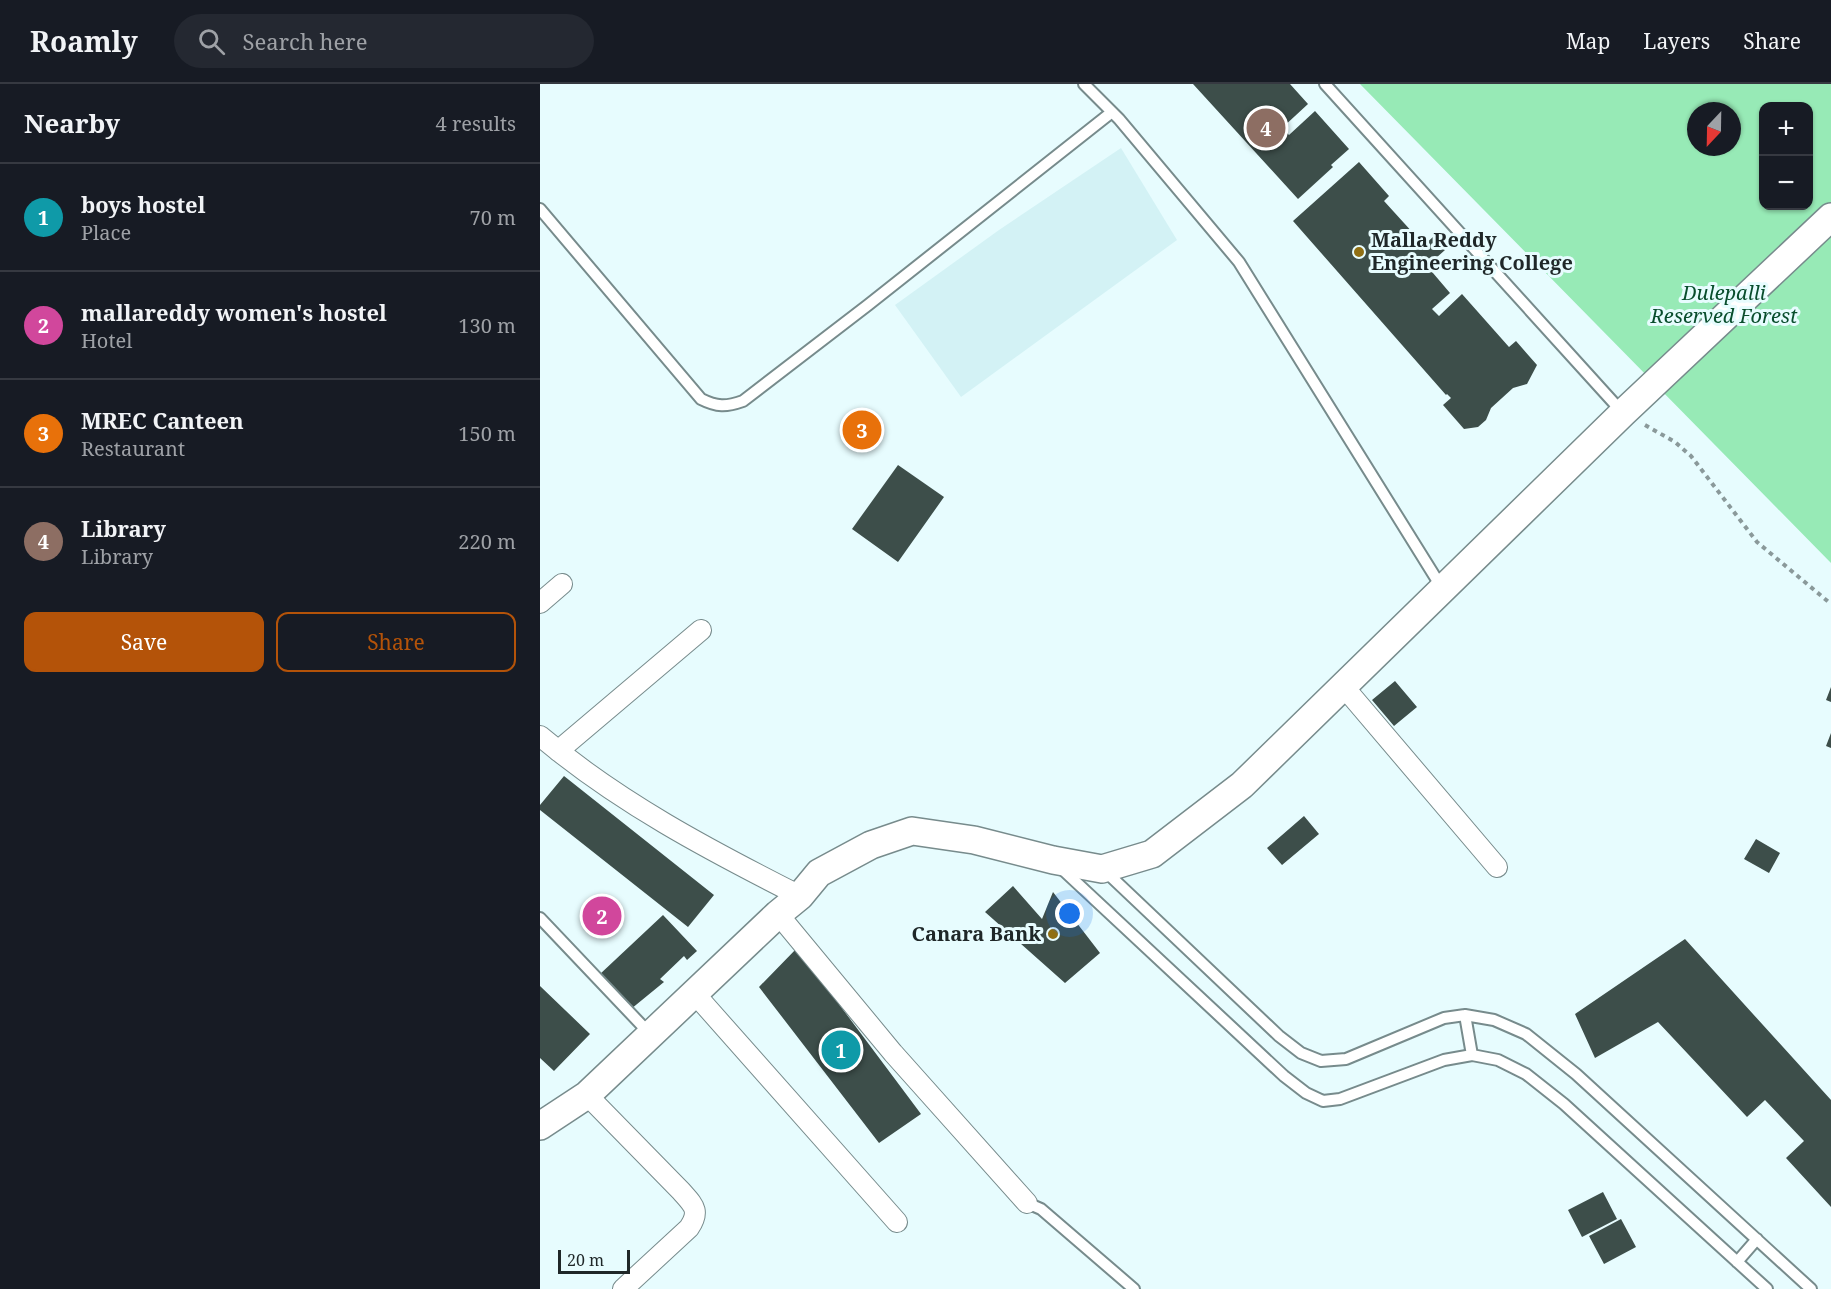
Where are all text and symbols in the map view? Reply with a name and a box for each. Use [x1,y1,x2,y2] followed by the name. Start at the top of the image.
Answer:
[174,14,594,68] search box
[30,22,138,60] text: Roamly
[195,25,228,58] icon: search
[243,26,367,56] text: Search here
[1566,27,1610,55] text: Map
[1643,27,1710,55] text: Layers
[1743,27,1801,55] text: Share
[1687,102,1741,156] north arrow
[1759,102,1813,210] map controls
[1759,102,1813,156] button: +
[24,105,120,141] text: Nearby
[1246,106,1286,150] pin: 4
[436,110,516,137] text: 4 results
[1759,156,1813,210] button: −
[81,189,205,219] text: boys hostel
[38,204,49,231] text: 1
[470,204,516,231] text: 70 m
[81,219,131,246] text: Place
[1371,226,1573,276] place label: Malla Reddy Engineering College
[1352,245,1366,259] marker: Malla Reddy Engineering College
[1650,279,1798,329] park label: Dulepalli Reserved Forest
[81,297,387,327] text: mallareddy women's hostel
[38,312,49,339] text: 2
[458,312,516,339] text: 130 m
[81,327,132,354] text: Hotel
[81,405,244,435] text: MREC Canteen
[842,408,882,452] pin: 3
[38,420,49,447] text: 3
[458,420,516,447] text: 150 m
[81,435,185,462] text: Restaurant
[81,513,166,543] text: Library
[38,528,49,555] text: 4
[458,528,516,555] text: 220 m
[81,543,153,570] text: Library
[24,612,264,672] button: Save
[276,612,516,672] button: Share
[582,894,622,938] pin: 2
[1055,899,1084,928] your location
[912,920,1041,947] place label: Canara Bank
[1046,927,1060,941] marker: Canara Bank
[822,1028,860,1072] pin: 1
[558,1247,630,1274] scale bar
[567,1249,604,1271] text: 20 m

